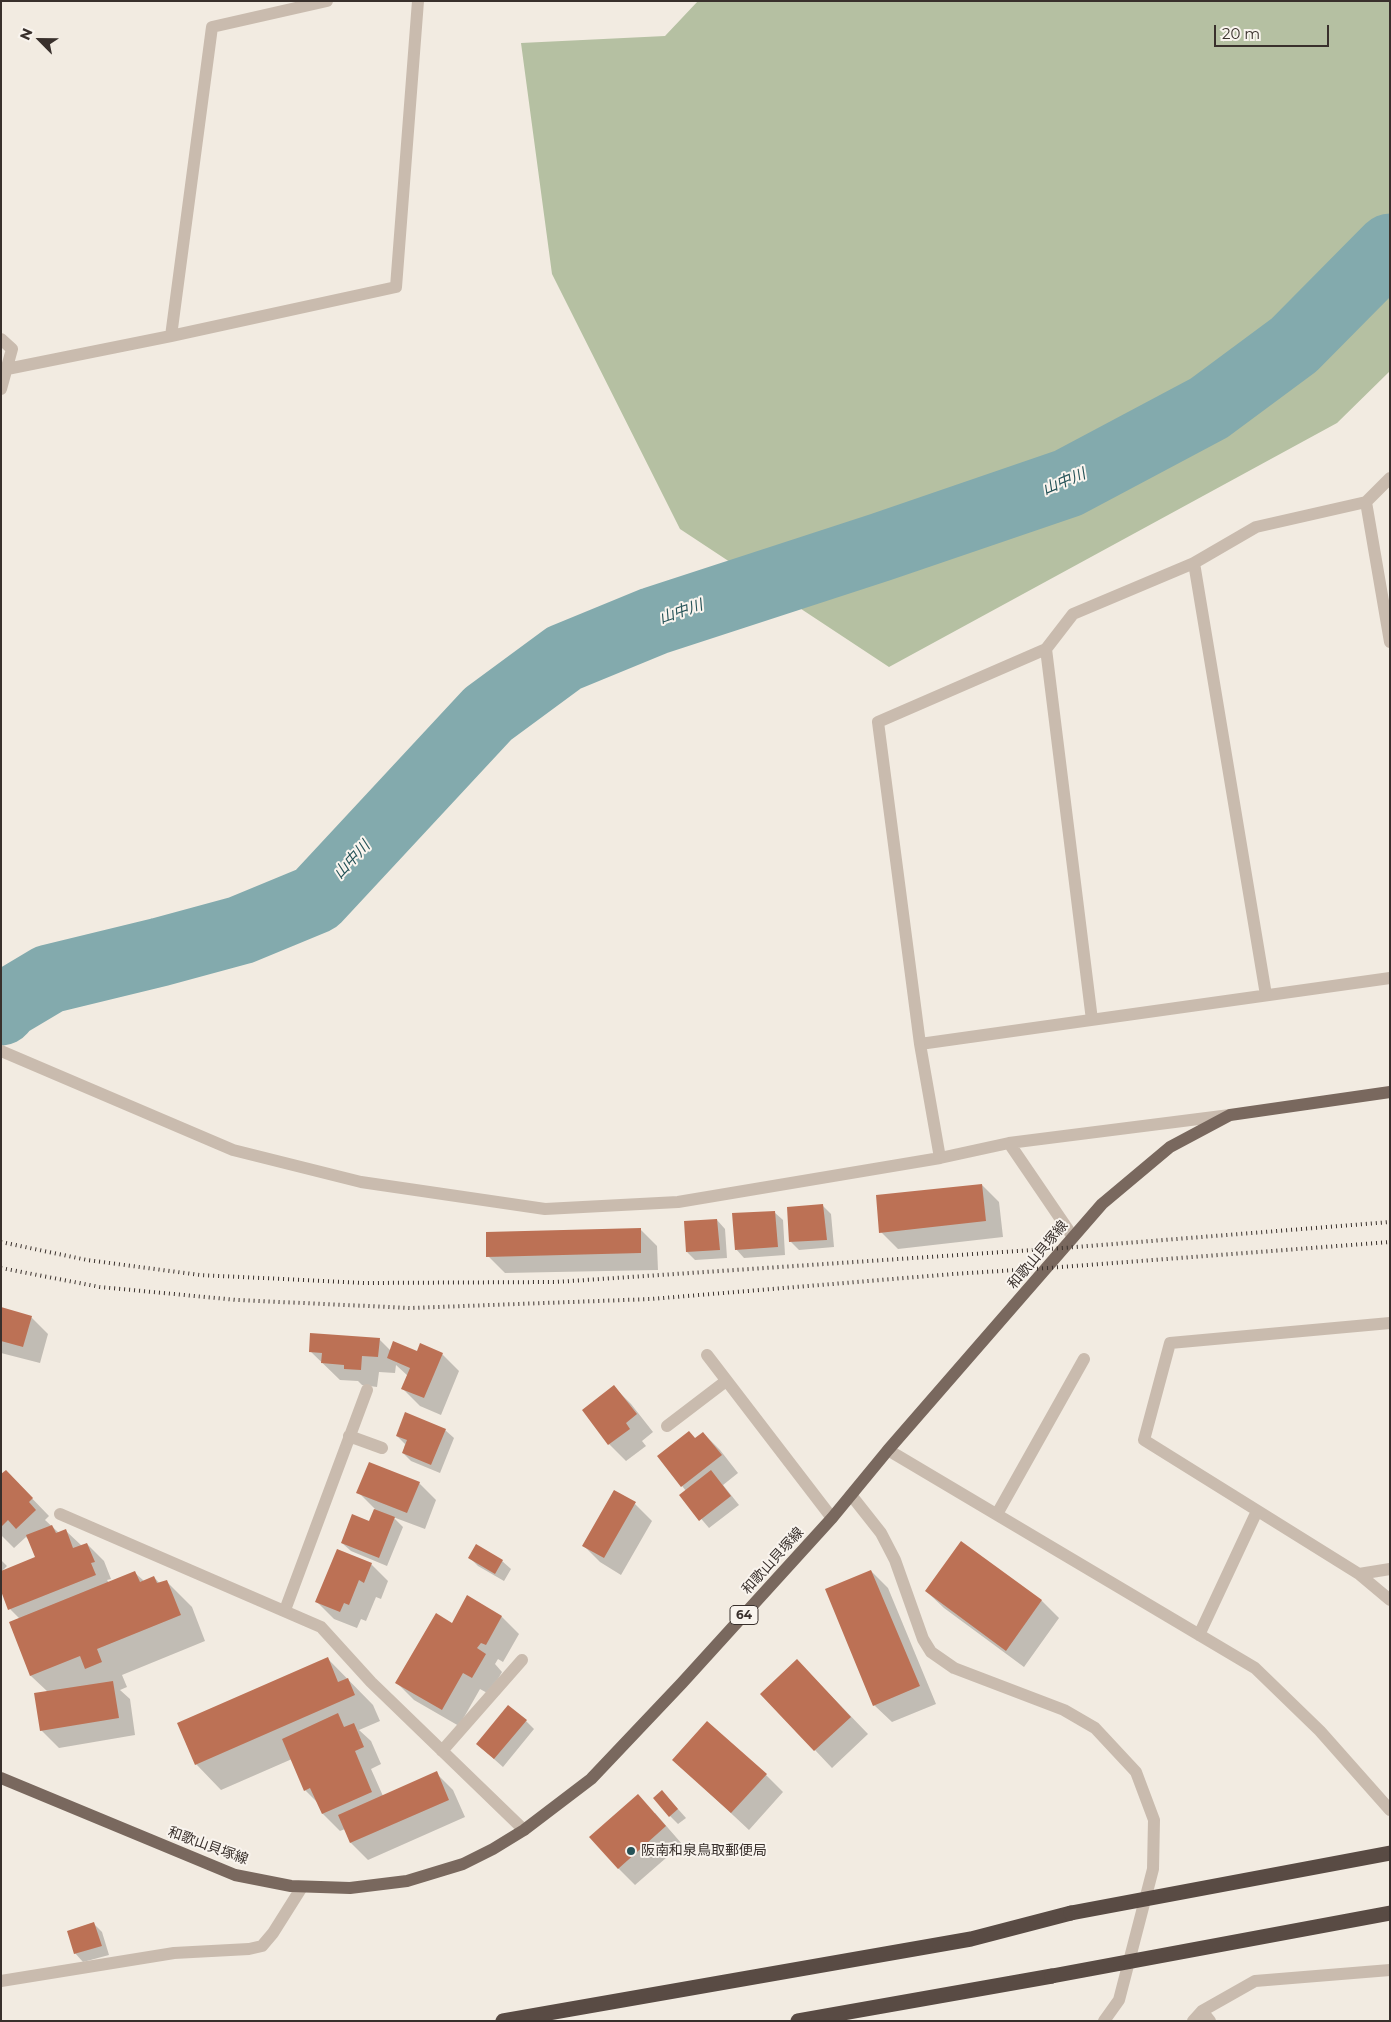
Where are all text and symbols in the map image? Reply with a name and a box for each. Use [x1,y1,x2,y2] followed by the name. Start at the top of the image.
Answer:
[15,15,65,65] north arrow
[1216,15,1331,47] scale bar
[1222,24,1260,43] text: 20 m
[16,25,37,43] text: N
[1040,465,1088,499] water label: 山中川
[657,596,705,628] water label: 山中川
[330,837,374,883] water label: 山中川
[1005,1217,1071,1293] street label: 和歌山貝塚線
[739,1524,807,1598] street label: 和歌山貝塚線
[730,1606,758,1624] road number: 64
[166,1824,250,1868] street label: 和歌山貝塚線
[641,1843,767,1859] place label: 阪南和泉鳥取郵便局
[625,1845,637,1857] marker: 阪南和泉鳥取郵便局

